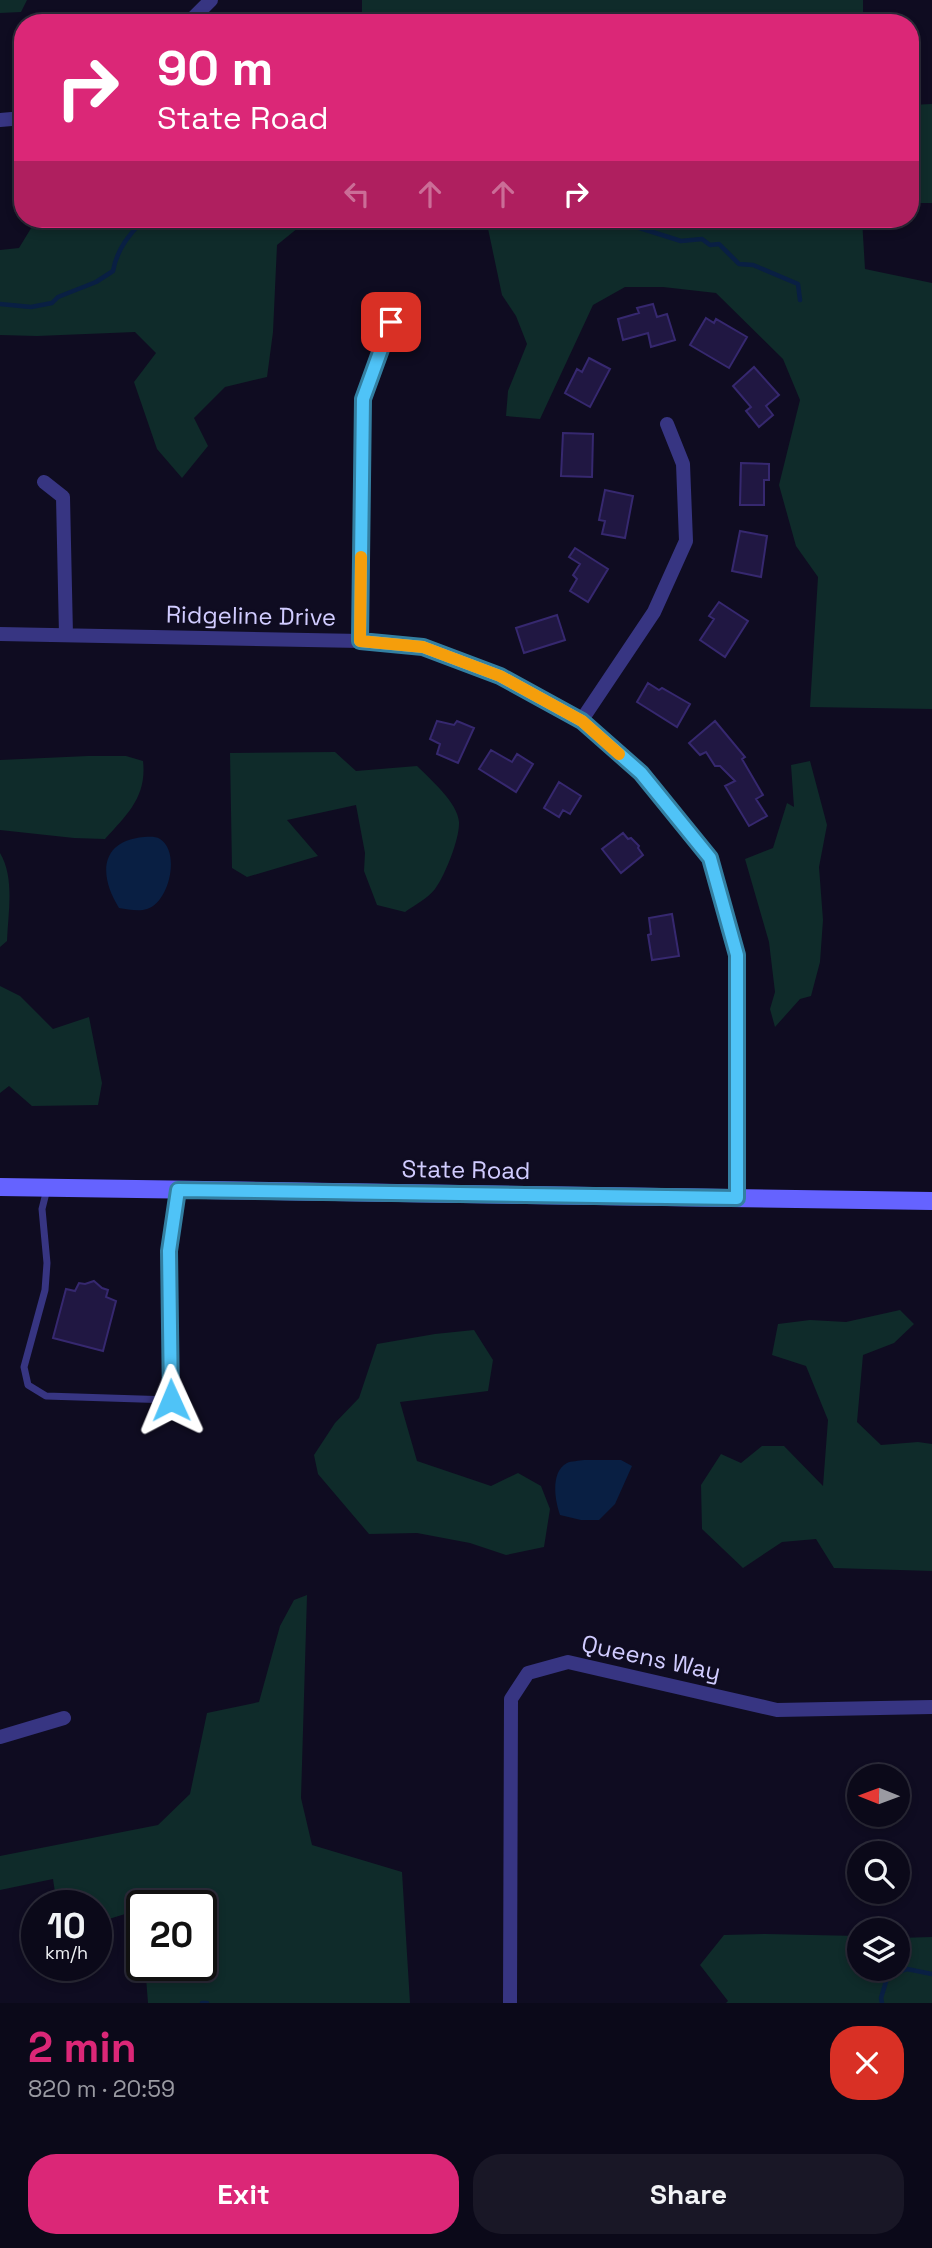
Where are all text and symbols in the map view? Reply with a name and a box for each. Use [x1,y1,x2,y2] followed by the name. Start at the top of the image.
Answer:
[157,37,273,99] text: 90 m
[42,42,133,133] icon: right
[157,98,328,138] text: State Road
[338,175,376,213] icon: left
[411,175,449,213] icon: ahead
[484,175,522,213] icon: ahead
[557,175,595,213] icon: right
[361,292,421,352] pin
[372,303,410,341] icon: arrive
[166,599,336,632] street label: Ridgeline Drive
[401,1153,531,1186] street label: State Road
[134,1363,208,1437] position arrow
[579,1628,724,1687] street label: Queens Way
[847,1764,910,1827] north arrow
[847,1764,910,1981] map controls
[847,1841,910,1904] button: search
[126,1890,217,1981] speed limit sign: 20
[47,1904,86,1948] text: 10
[847,1918,910,1981] button: layers
[45,1941,88,1964] text: km/h
[28,2021,137,2074] text: 2 min
[830,2026,904,2100] button: close
[28,2074,175,2104] text: 820 m · 20:59
[28,2154,459,2234] button: Exit
[473,2154,904,2234] button: Share

